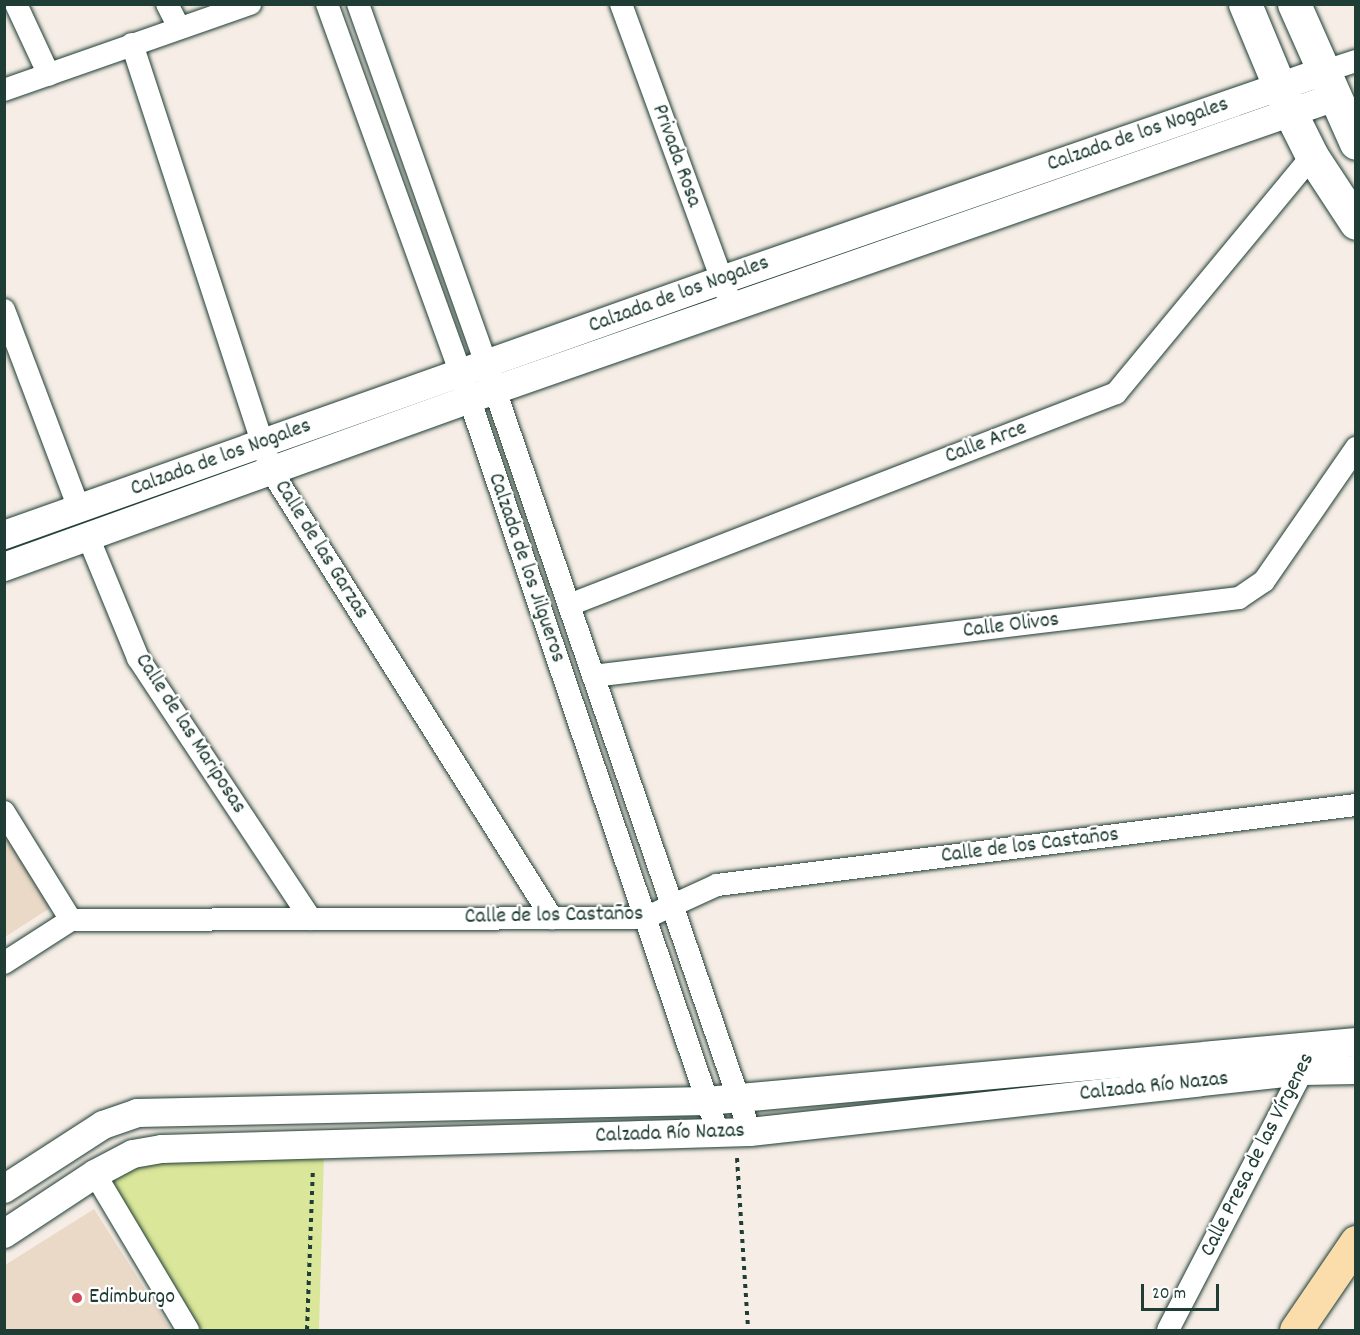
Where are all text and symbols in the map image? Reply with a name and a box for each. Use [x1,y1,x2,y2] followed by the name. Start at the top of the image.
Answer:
[1044,92,1232,178] street label: Calzada de los Nogales
[645,101,707,211] street label: Privada Rosa
[585,250,773,340] street label: Calzada de los Nogales
[127,413,315,503] street label: Calzada de los Nogales
[942,415,1030,471] street label: Calle Arce
[481,470,571,666] street label: Calzada de los Jilgueros
[268,476,374,624] street label: Calle de las Garzas
[962,607,1060,645] street label: Calle Olivos
[128,649,252,819] street label: Calle de las Mariposas
[940,822,1120,870] street label: Calle de los Castaños
[464,901,644,931] street label: Calle de los Castaños
[1195,1049,1321,1261] street label: Calle Presa de las Vírgenes
[1078,1066,1230,1108] street label: Calzada Río Nazas
[595,1118,745,1150] street label: Calzada Río Nazas
[1144,1272,1222,1310] scale bar
[1152,1282,1186,1307] text: 20 m
[89,1285,175,1311] place label: Edimburgo
[70,1291,84,1305] marker: Edimburgo

